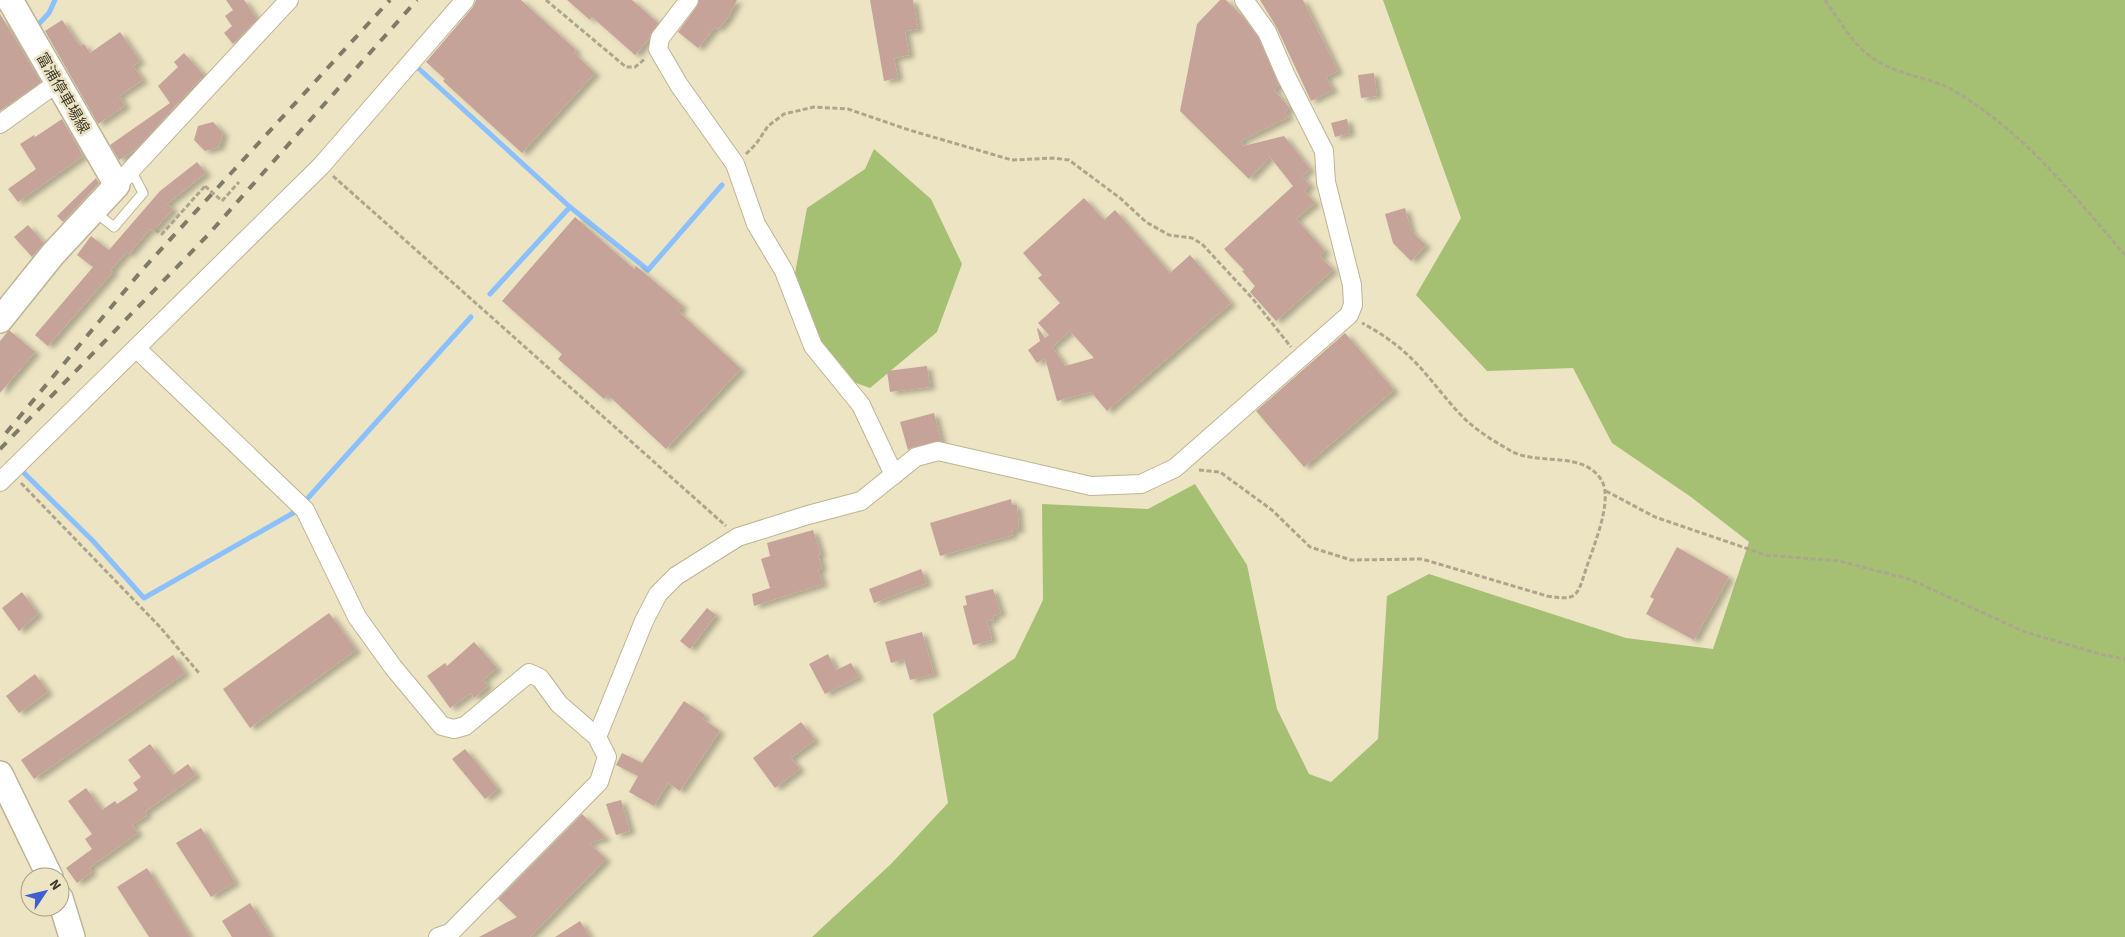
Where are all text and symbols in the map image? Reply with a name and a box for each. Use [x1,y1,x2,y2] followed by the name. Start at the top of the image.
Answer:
[31,49,94,137] street label: 富浦停車場線
[20,867,70,917] north arrow
[44,876,66,895] text: N

